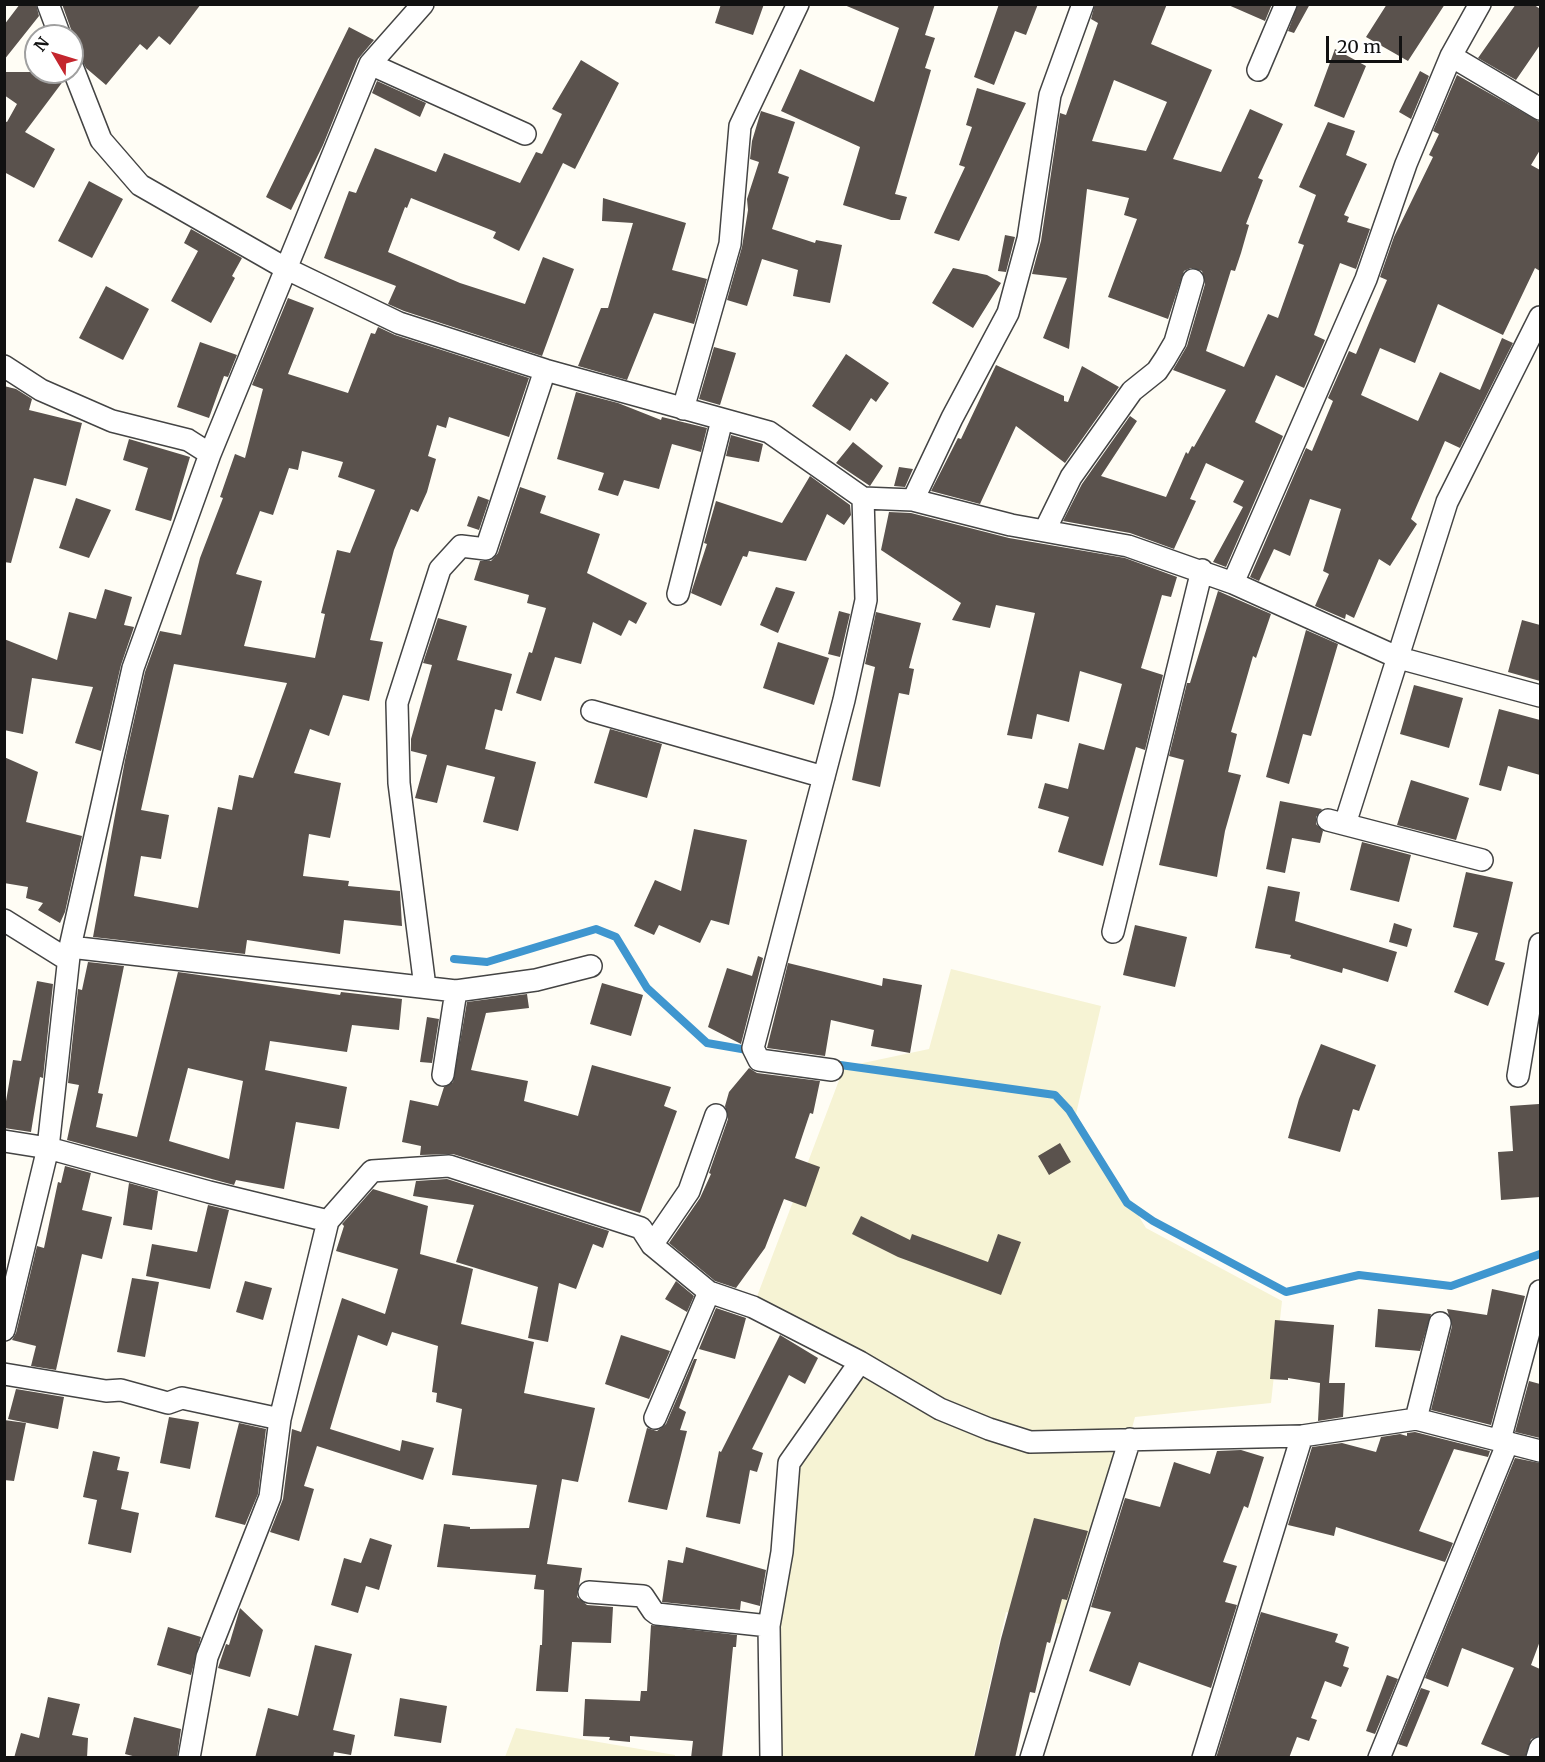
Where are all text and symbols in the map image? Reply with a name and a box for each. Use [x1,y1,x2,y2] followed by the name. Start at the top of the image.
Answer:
[24,24,84,84] north arrow
[1329,24,1406,62] scale bar
[30,33,53,55] text: N
[1337,35,1381,58] text: 20 m

